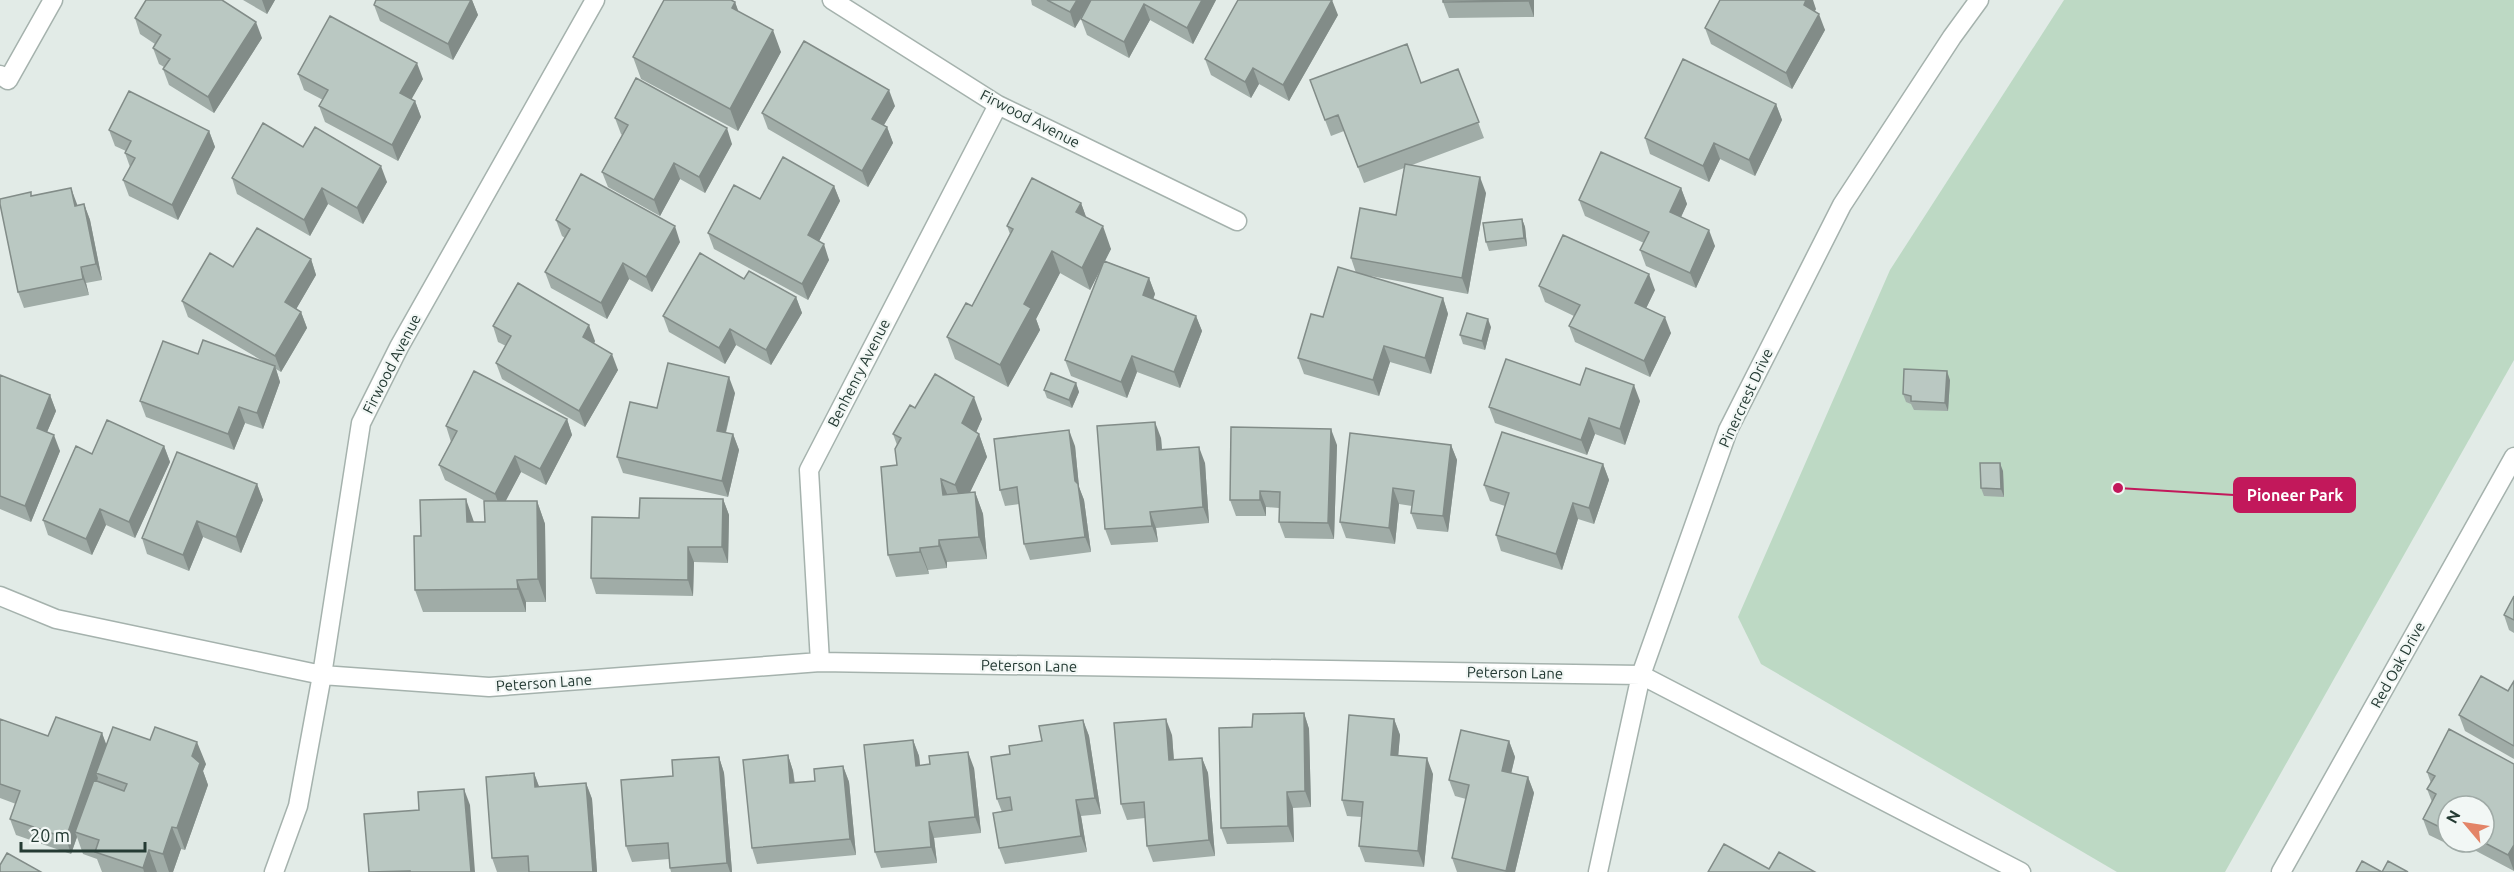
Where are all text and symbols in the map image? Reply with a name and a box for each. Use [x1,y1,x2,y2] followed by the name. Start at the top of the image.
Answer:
[978,86,1083,151] street label: Firwood Avenue
[359,311,424,416] street label: Firwood Avenue
[824,316,893,430] street label: Benhenry Avenue
[1715,346,1776,450] street label: Pinercrest Drive
[2234,478,2355,512] callout: Pioneer Park
[2247,486,2343,504] text: Pioneer Park
[2367,619,2428,711] street label: Red Oak Drive
[981,656,1077,675] street label: Peterson Lane
[1467,663,1563,682] street label: Peterson Lane
[495,671,593,694] street label: Peterson Lane
[2436,794,2496,854] north arrow
[2442,807,2464,826] text: N
[21,815,146,853] scale bar
[30,825,70,845] text: 20 m

